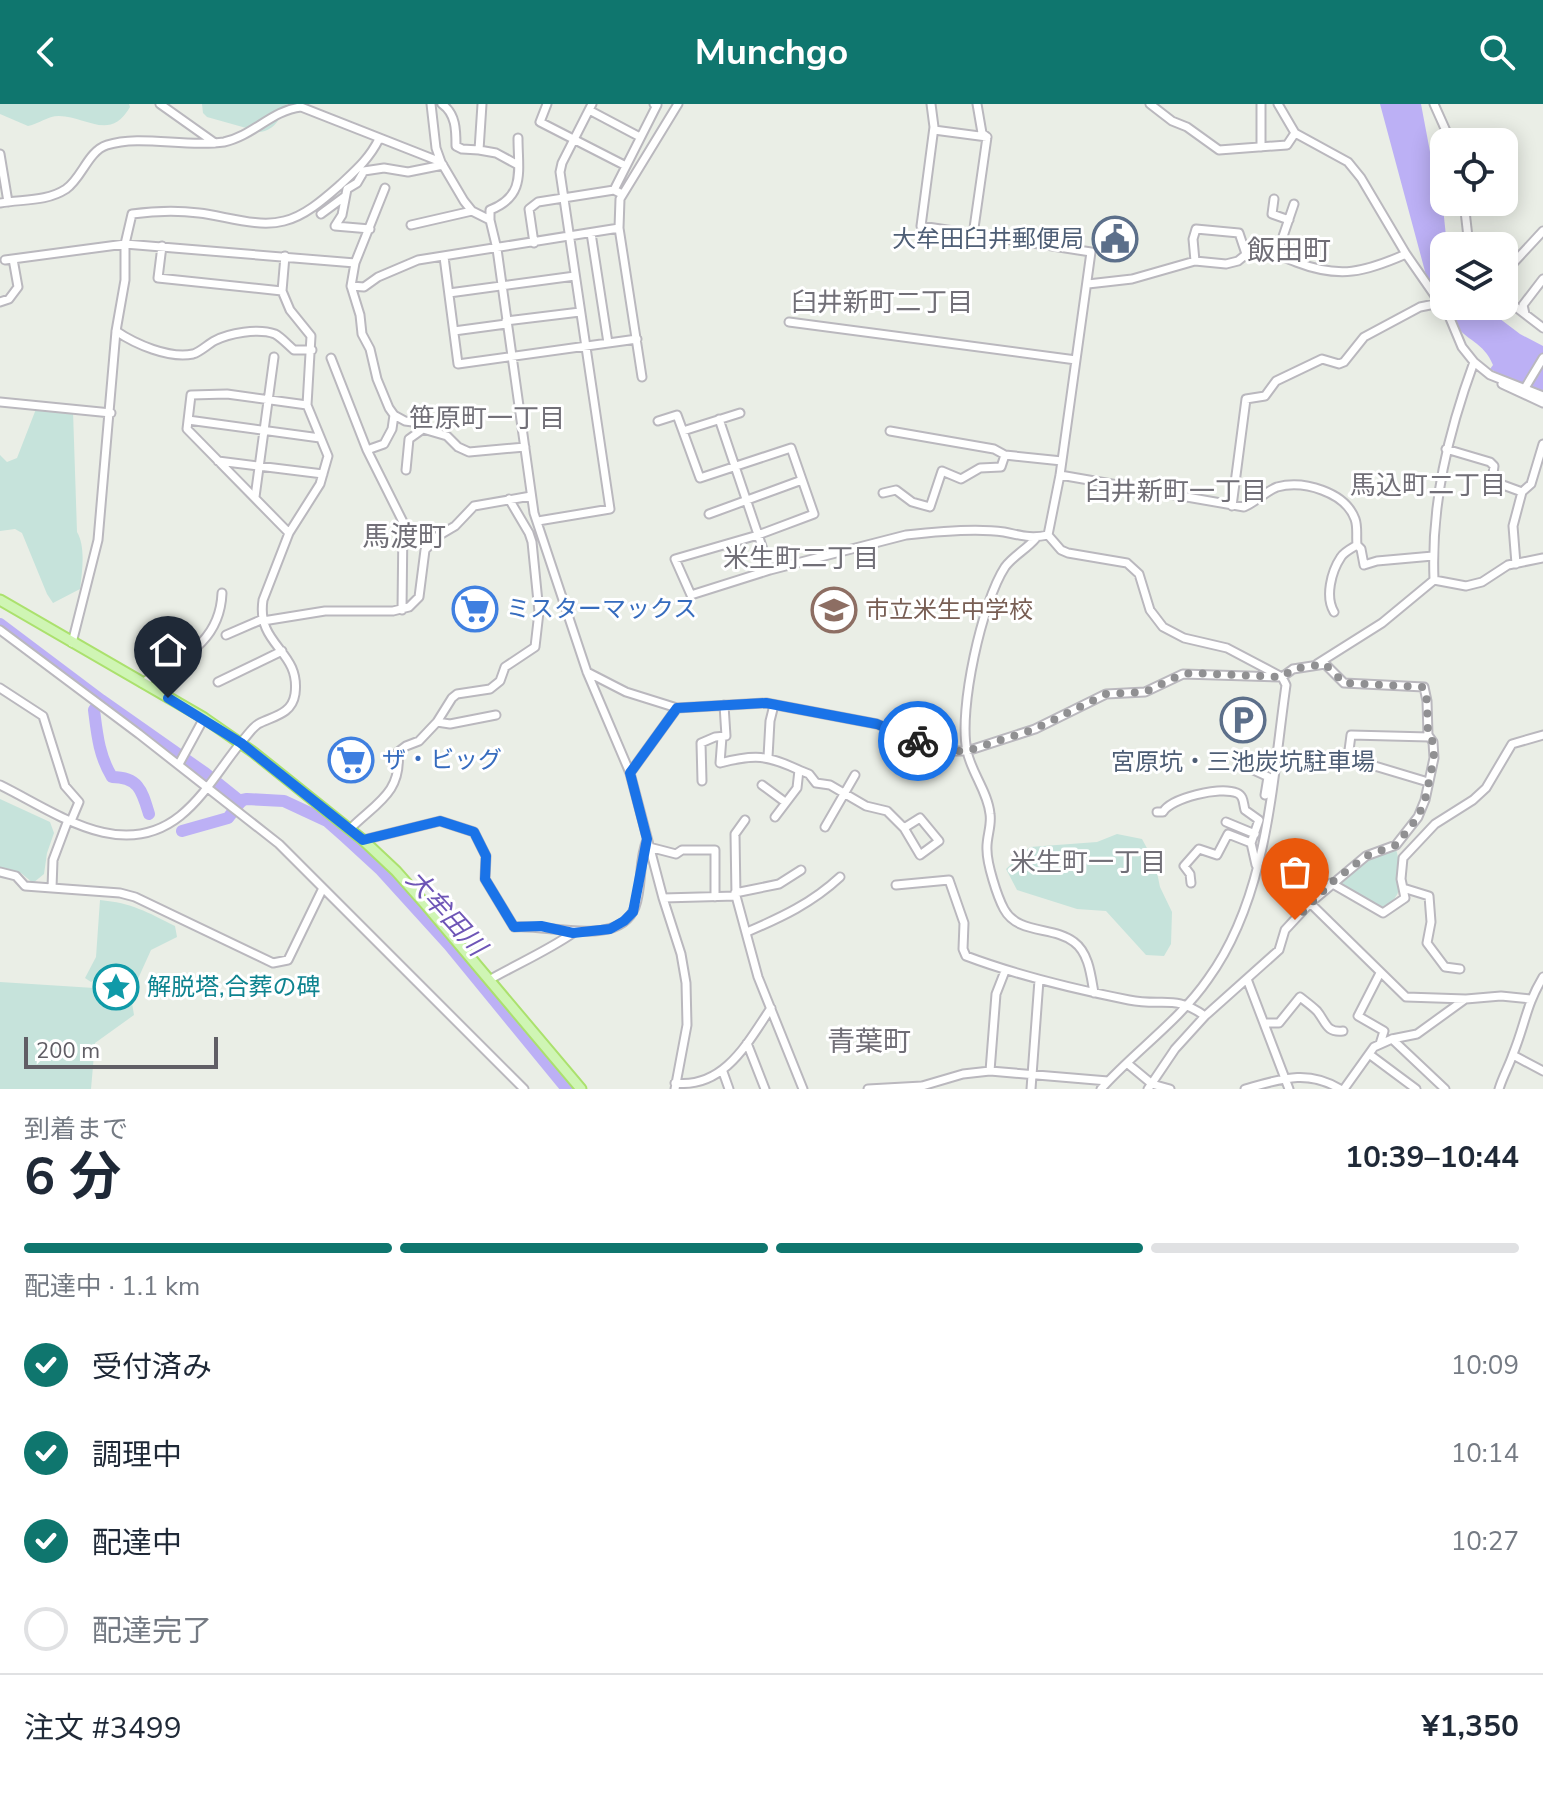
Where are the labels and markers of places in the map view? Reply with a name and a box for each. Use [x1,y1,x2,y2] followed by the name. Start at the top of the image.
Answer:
[1091,215,1139,263] public building icon: 大牟田臼井郵便局
[892,223,1084,255] place label: 大牟田臼井郵便局
[451,585,499,633] supermarket icon: ミスターマックス
[810,586,858,634] school or university icon: 市立米生中学校
[506,593,697,625] place label: ミスターマックス
[865,594,1033,626] place label: 市立米生中学校
[134,616,202,698] pin
[1219,696,1267,744] parking icon: 宮原坑・三池炭坑駐車場
[327,736,375,784] supermarket icon: ザ・ビッグ
[382,744,502,776] place label: ザ・ビッグ
[1111,746,1375,778] place label: 宮原坑・三池炭坑駐車場
[1261,838,1329,920] pin
[92,963,140,1011] place icon: 解脱塔,合葬の碑
[147,971,320,1003] place label: 解脱塔,合葬の碑

